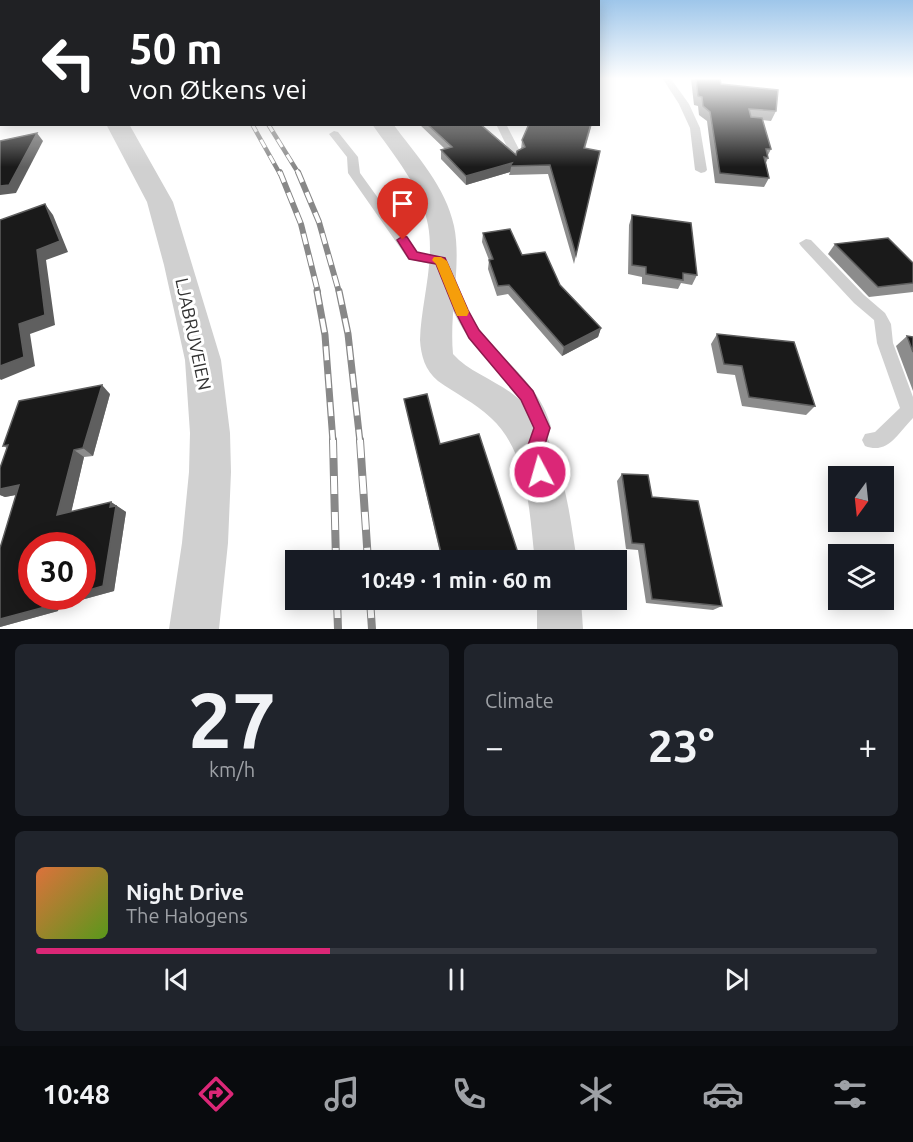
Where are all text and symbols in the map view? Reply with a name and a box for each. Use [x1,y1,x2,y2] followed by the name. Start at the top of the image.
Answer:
[30,24,108,102] icon: left
[129,25,223,72] text: 50 m
[129,74,307,104] text: von Øtkens vei
[377,178,428,240] pin
[386,187,419,220] icon: arrive
[172,276,216,392] street label: LJABRUVEIEN
[508,440,572,504] position arrow
[828,466,894,532] north arrow
[828,466,894,610] map controls
[18,532,96,610] speed limit sign: 30
[828,544,894,610] button: layers
[360,567,552,592] text: 10:49 · 1 min · 60 m
[188,675,276,763] text: 27
[485,689,554,712] text: Climate
[648,720,714,771] text: 23°
[485,728,504,765] text: −
[858,728,877,765] text: +
[209,758,255,781] text: km/h
[126,879,244,904] text: Night Drive
[126,904,248,927] text: The Halogens
[160,963,193,996] icon: previous
[440,963,473,996] icon: pause
[720,963,753,996] icon: next
[195,1073,237,1115] icon: directions
[321,1073,363,1115] icon: music
[448,1073,490,1115] icon: phone
[575,1073,617,1115] icon: climate
[702,1073,744,1115] icon: car
[829,1073,871,1115] icon: filters
[42,1079,110,1109] text: 10:48

